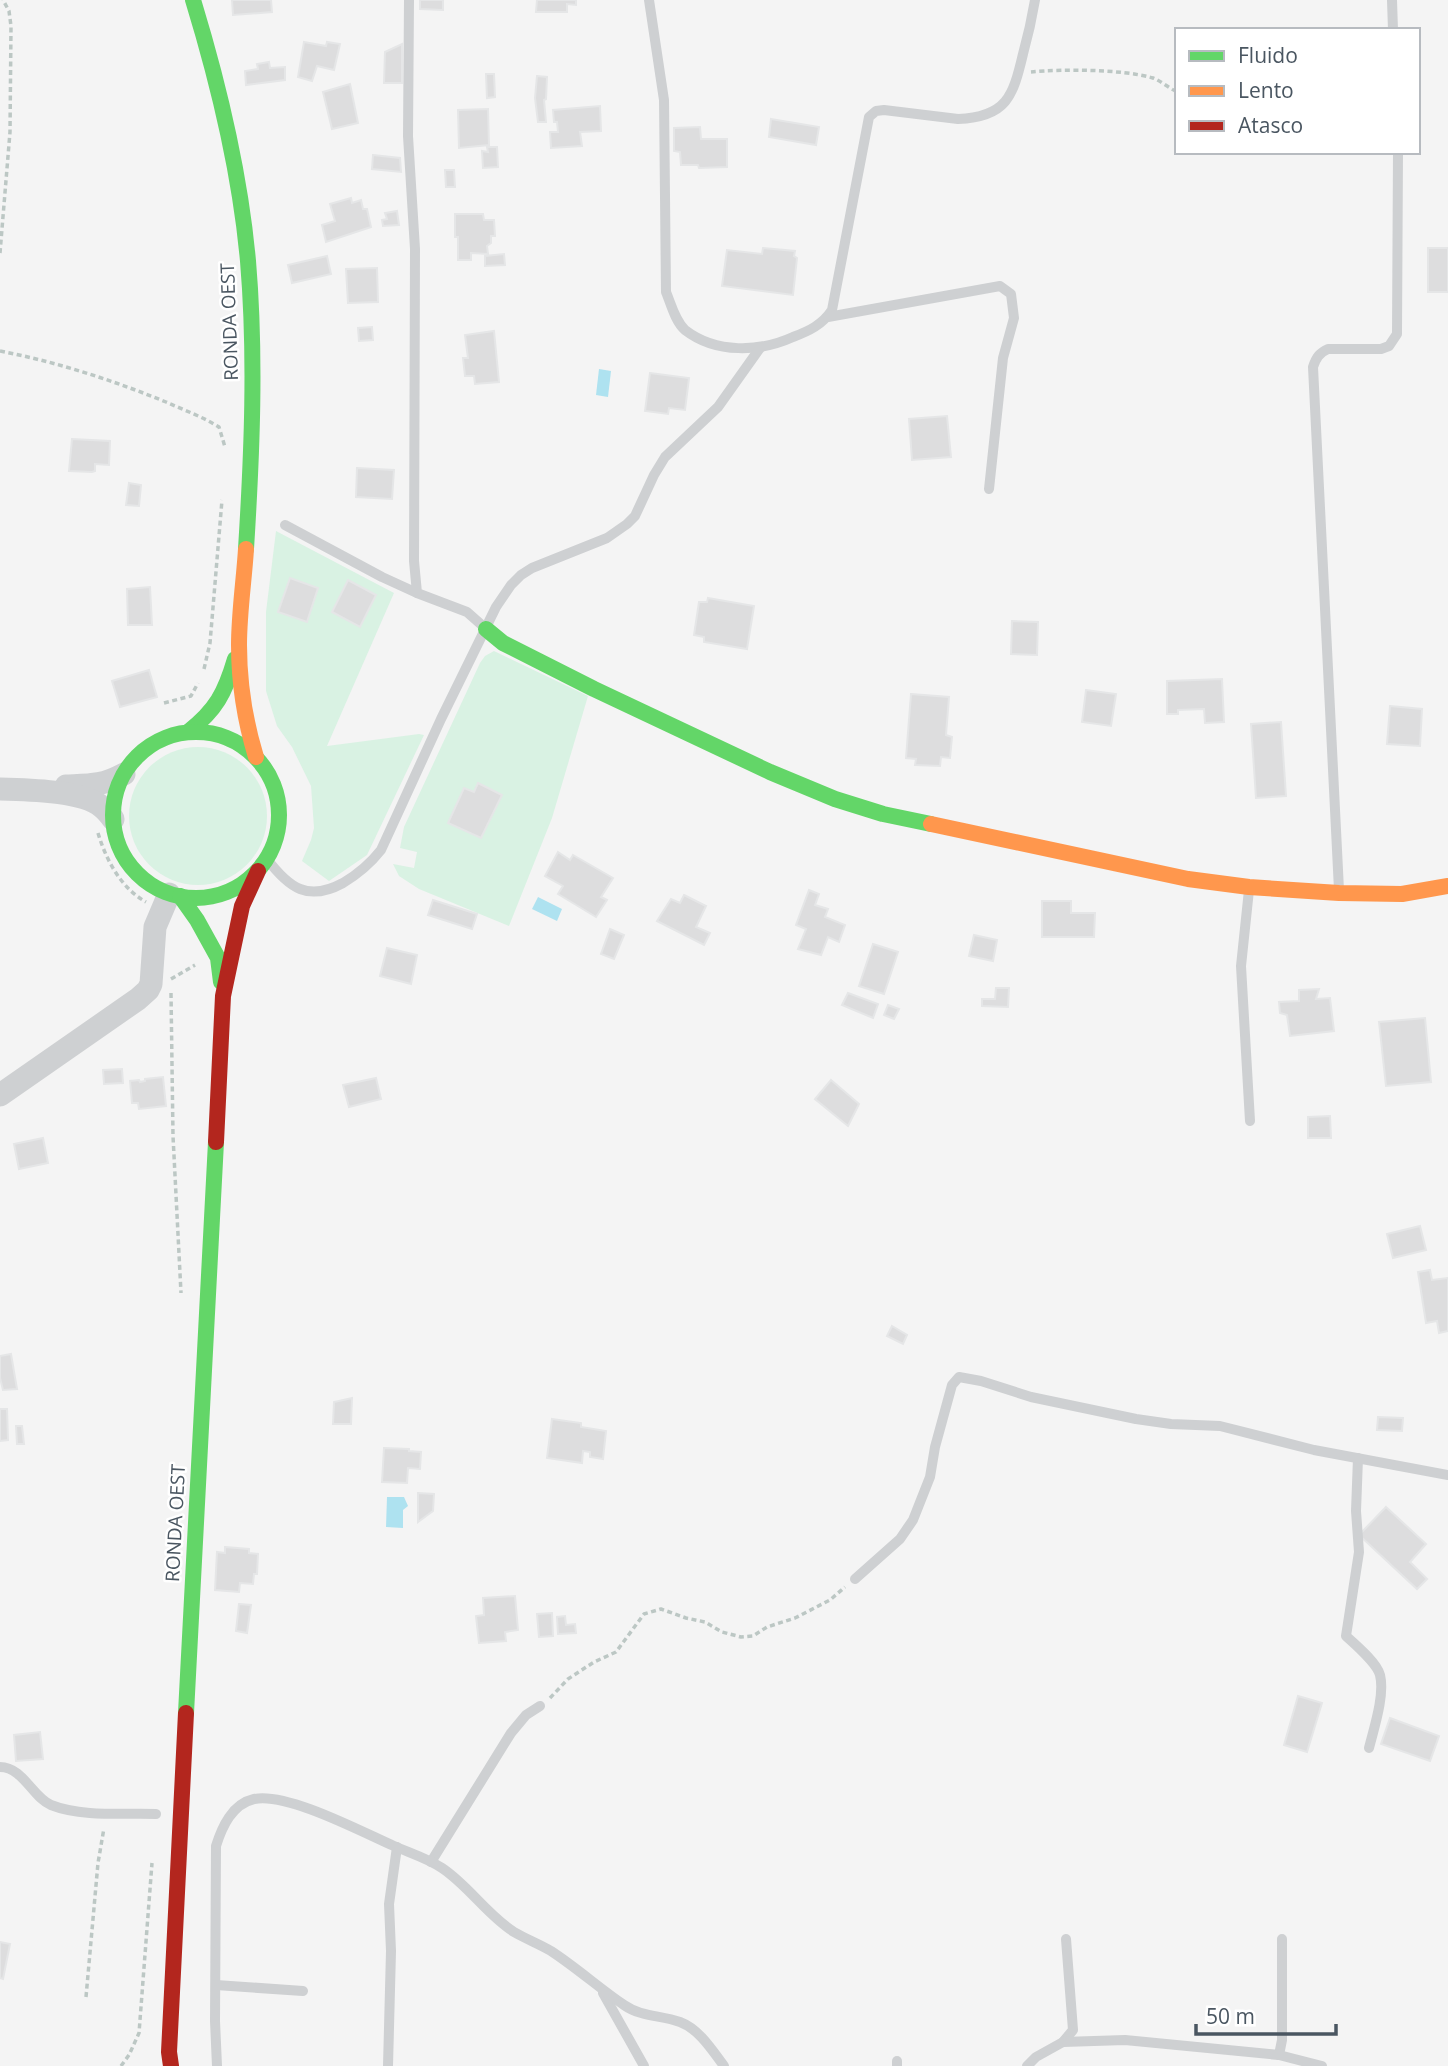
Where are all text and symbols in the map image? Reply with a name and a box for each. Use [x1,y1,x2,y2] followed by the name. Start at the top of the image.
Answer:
[1175,28,1420,154] legend
[1238,41,1298,69] text: Fluido
[1238,76,1294,104] text: Lento
[1238,111,1303,139] text: Atasco
[214,262,244,381] street label: RONDA OEST
[159,1463,191,1582] street label: RONDA OEST
[1196,1993,1336,2037] scale bar
[1206,2002,1255,2030] text: 50 m

